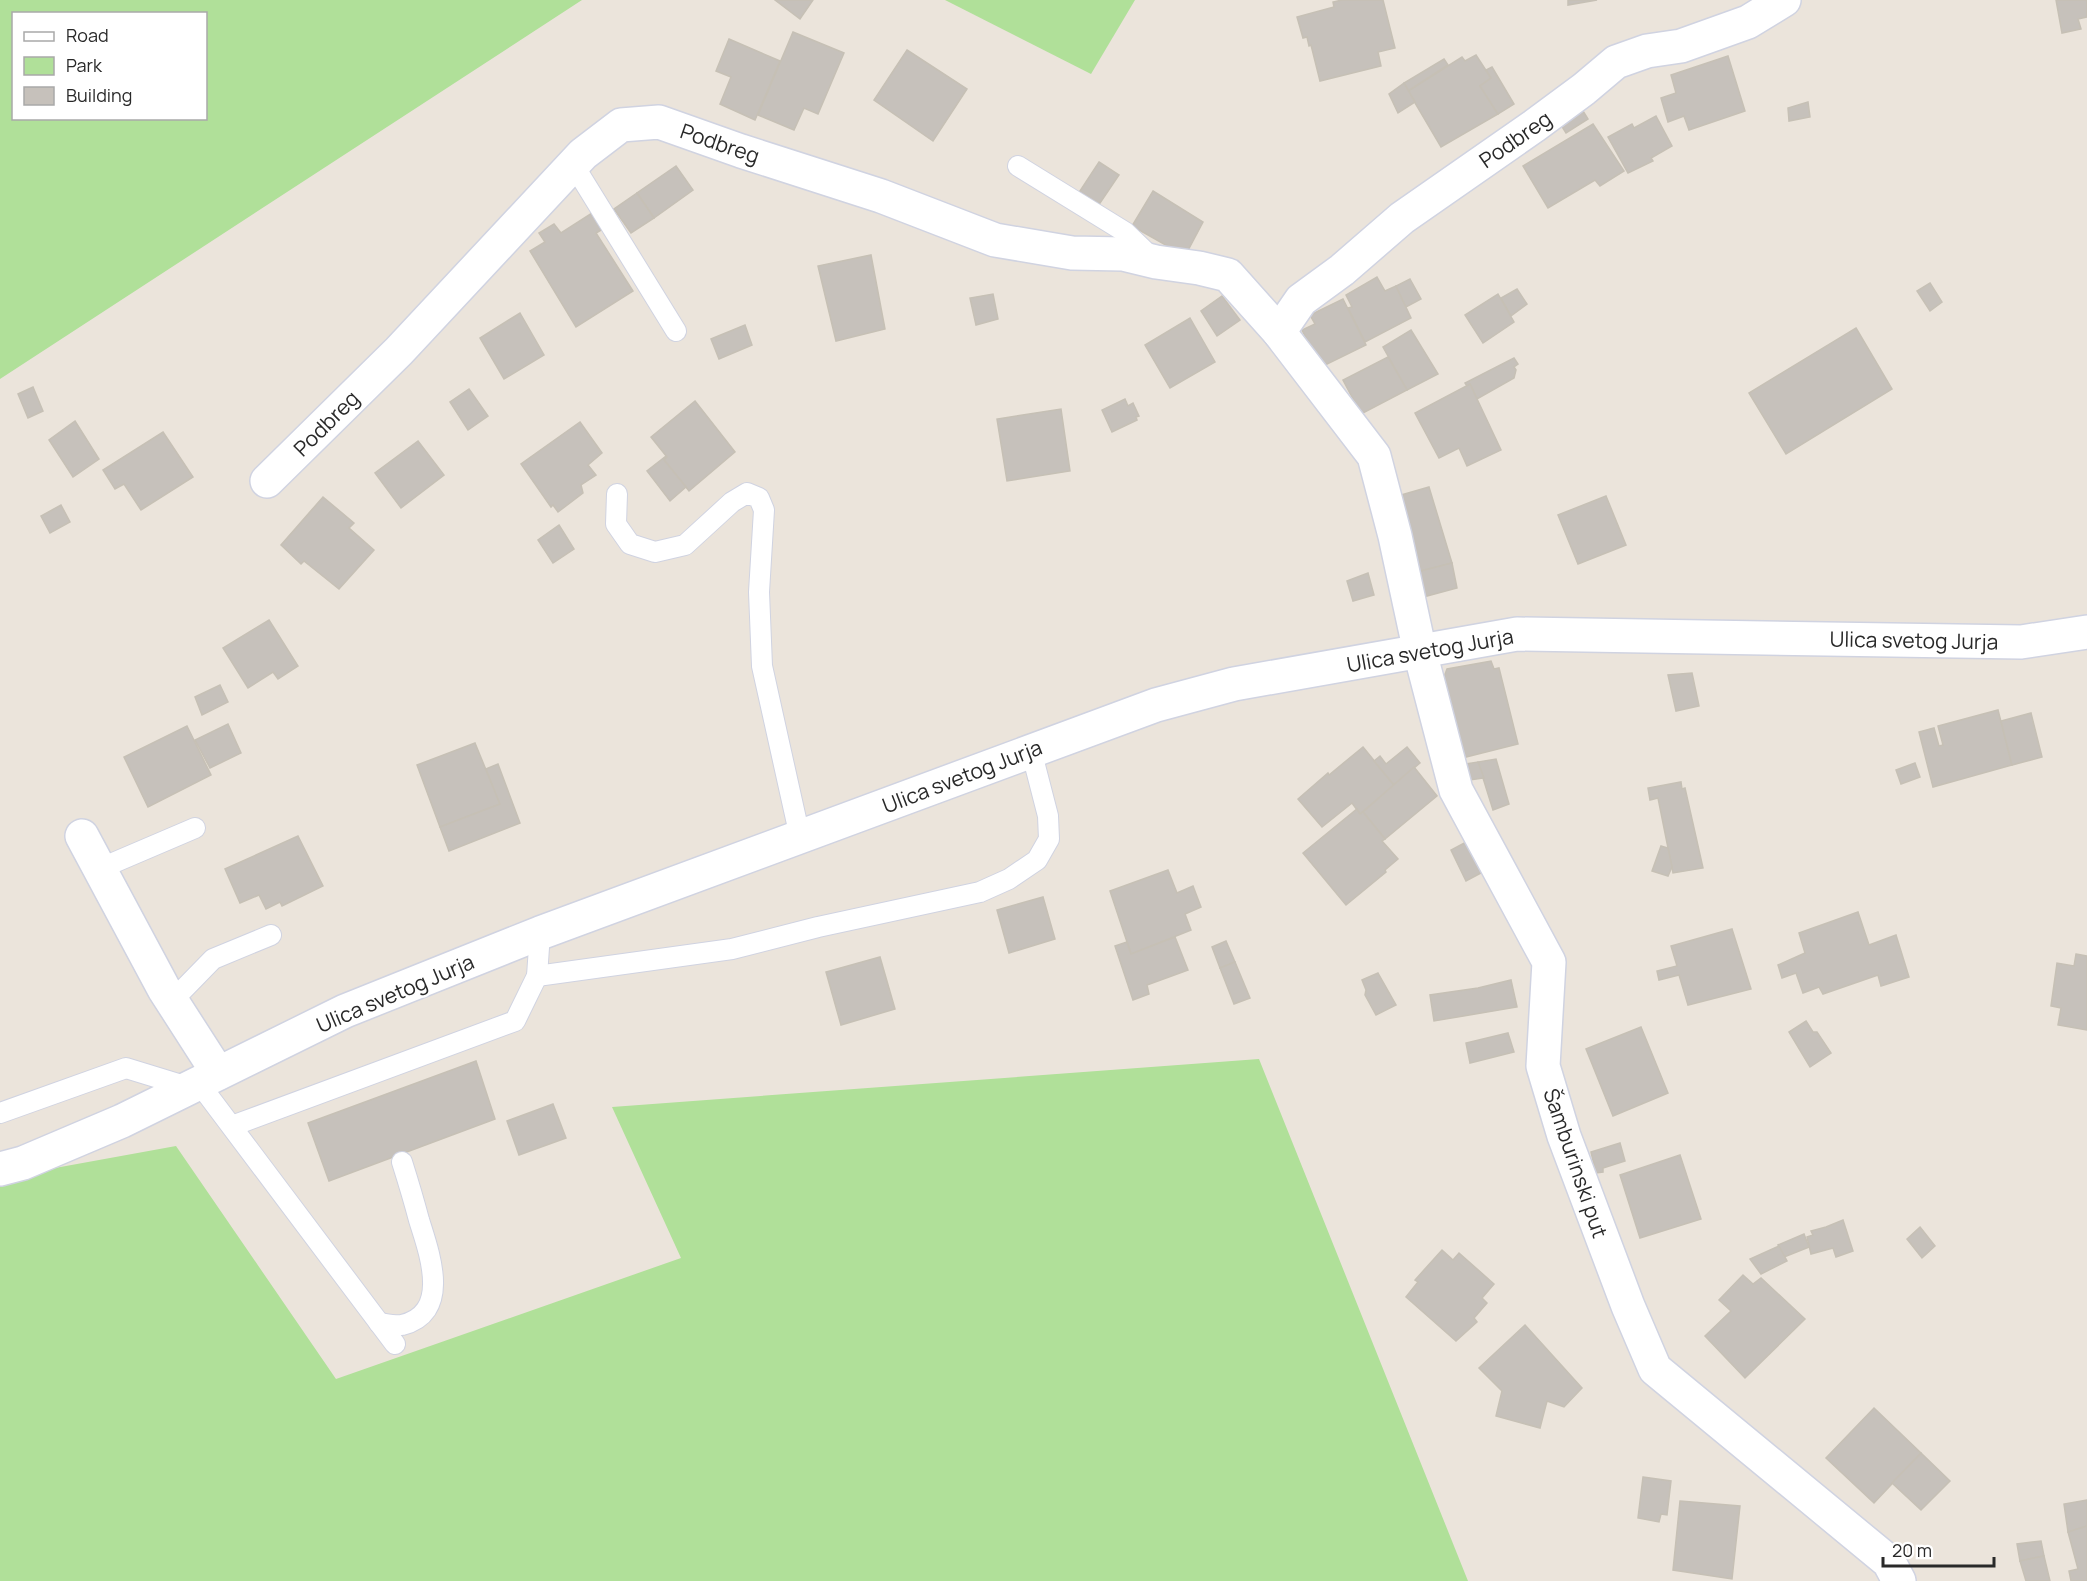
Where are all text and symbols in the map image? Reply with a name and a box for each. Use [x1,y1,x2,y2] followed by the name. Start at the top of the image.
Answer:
[12,12,207,120] legend
[66,23,109,47] text: Road
[66,53,103,77] text: Park
[66,83,132,107] text: Building
[1473,104,1557,174] street label: Podbreg
[677,116,763,170] street label: Podbreg
[287,384,365,462] street label: Podbreg
[1344,622,1516,678] street label: Ulica svetog Jurja
[1829,625,1999,655] street label: Ulica svetog Jurja
[878,733,1046,819] street label: Ulica svetog Jurja
[312,947,478,1039] street label: Ulica svetog Jurja
[1537,1085,1615,1241] street label: Šamburinski put
[1883,1530,1994,1568] scale bar
[1892,1538,1932,1562] text: 20 m

